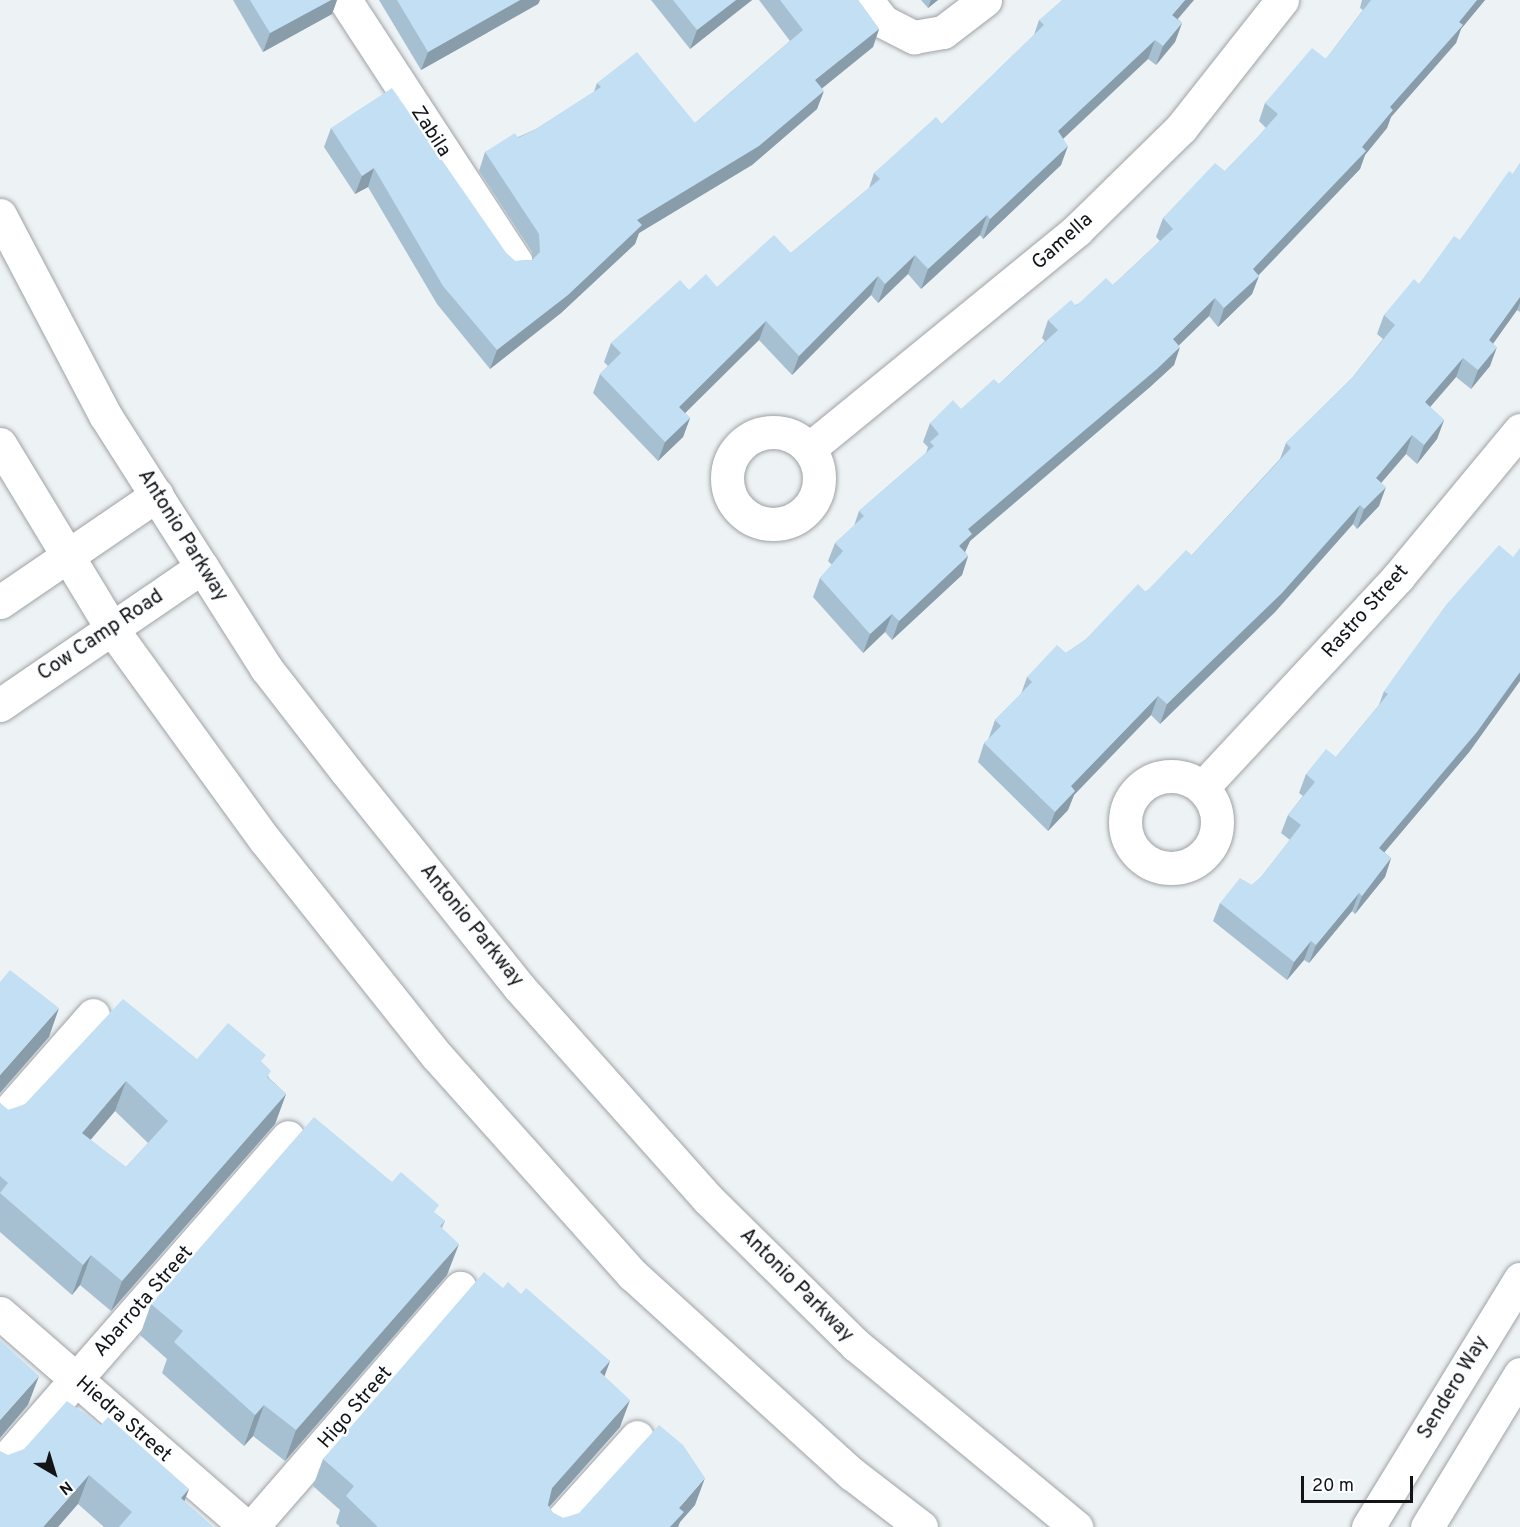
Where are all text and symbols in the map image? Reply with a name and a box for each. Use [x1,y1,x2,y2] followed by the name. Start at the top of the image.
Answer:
[405,102,455,162] street label: Zabila
[1028,208,1098,276] street label: Gamella
[132,465,232,607] street label: Antonio Parkway
[1318,560,1414,664] street label: Rastro Street
[34,585,168,687] street label: Cow Camp Road
[414,860,528,992] street label: Antonio Parkway
[734,1224,858,1348] street label: Antonio Parkway
[89,1242,199,1362] street label: Abarrota Street
[1414,1332,1494,1444] street label: Sendero Way
[314,1362,398,1454] street label: Higo Street
[70,1372,176,1468] street label: Hiedra Street
[24,1443,84,1503] north arrow
[1304,1464,1416,1502] scale bar
[1312,1475,1354,1498] text: 20 m
[54,1476,76,1499] text: N

